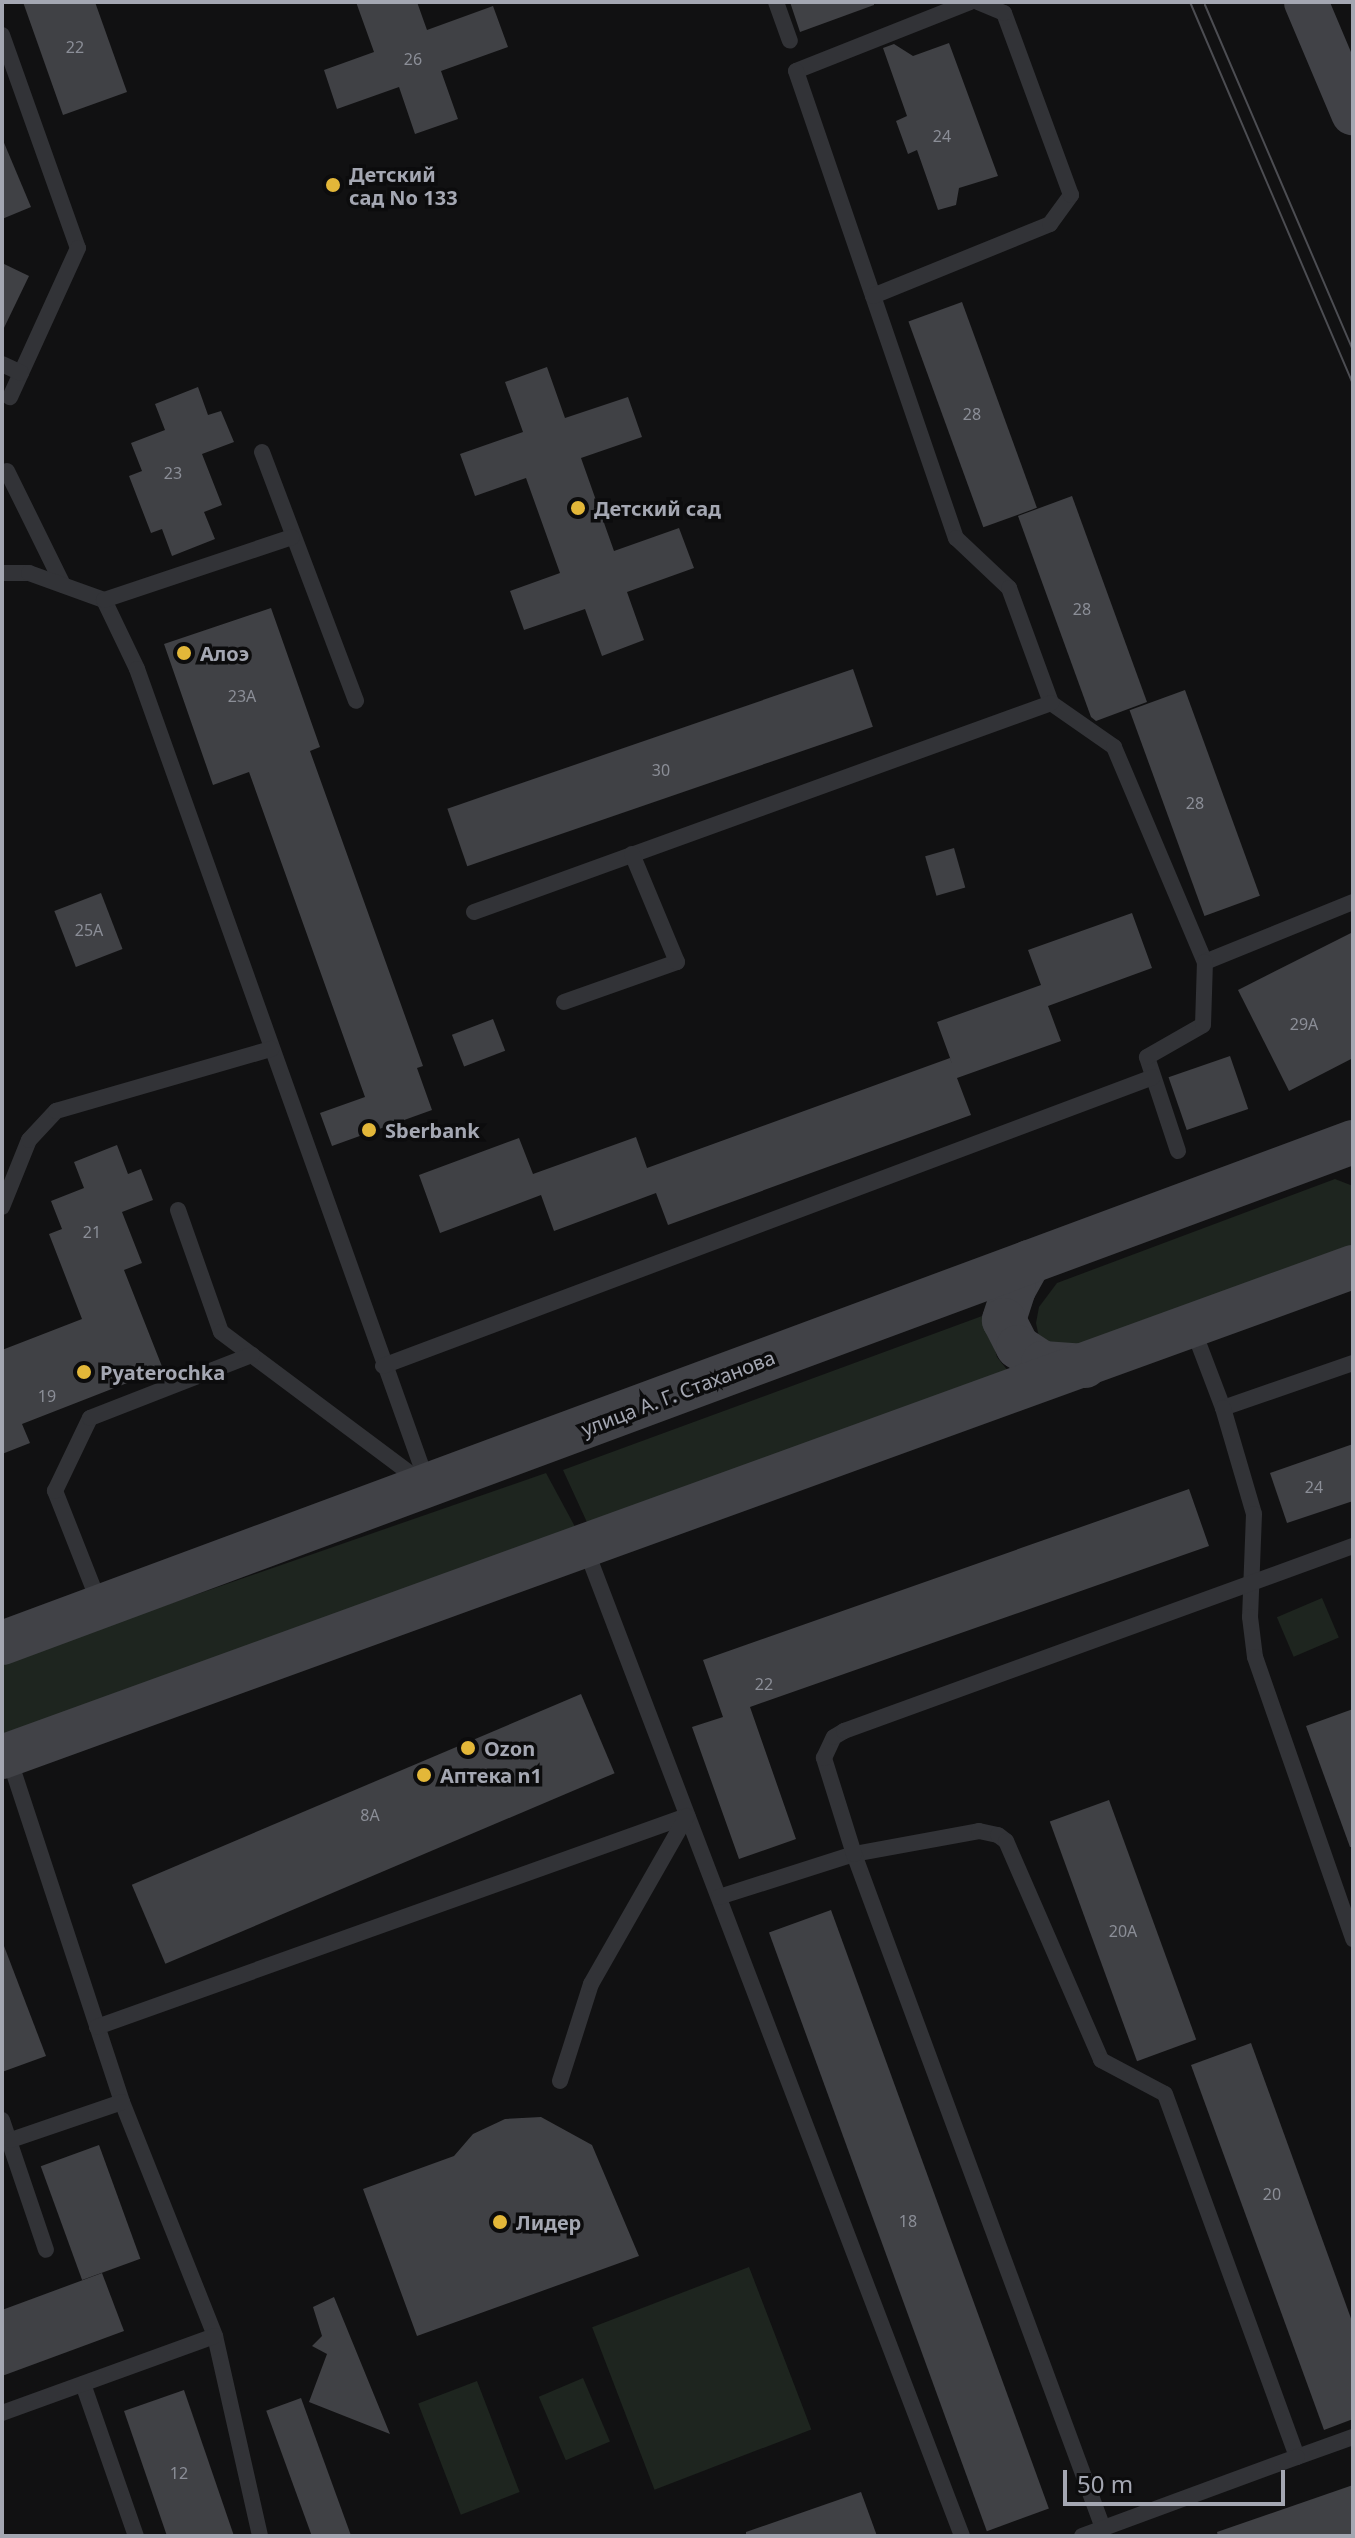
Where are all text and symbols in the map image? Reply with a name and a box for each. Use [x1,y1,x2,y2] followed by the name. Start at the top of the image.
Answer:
[66,37,84,57] house number: 22
[404,49,422,69] house number: 26
[933,126,951,146] house number: 24
[349,162,458,209] place label: Детский сад No 133
[324,176,342,194] marker: Детский сад No 133
[963,404,981,424] house number: 28
[164,463,182,483] house number: 23
[594,496,721,520] place label: Детский сад
[569,499,587,517] marker: Детский сад
[1073,599,1091,619] house number: 28
[200,641,249,665] place label: Алоэ
[175,644,193,662] marker: Алоэ
[228,686,256,706] house number: 23А
[652,760,670,780] house number: 30
[1186,793,1204,813] house number: 28
[75,920,103,940] house number: 25А
[1290,1014,1318,1034] house number: 29А
[385,1118,480,1142] place label: Sberbank
[360,1121,378,1139] marker: Sberbank
[83,1222,101,1242] house number: 21
[578,1345,778,1441] street label: улица А. Г. Стаханова
[100,1360,225,1384] place label: Pyaterochka
[75,1363,93,1381] marker: Pyaterochka
[38,1386,56,1406] house number: 19
[1305,1477,1323,1497] house number: 24
[755,1674,773,1694] house number: 22
[484,1736,535,1760] place label: Ozon
[459,1739,477,1757] marker: Ozon
[440,1763,542,1787] place label: Аптека n1
[415,1766,433,1784] marker: Аптека n1
[360,1805,380,1825] house number: 8А
[1109,1921,1137,1941] house number: 20А
[1263,2184,1281,2204] house number: 20
[516,2210,581,2234] place label: Лидер
[899,2211,917,2231] house number: 18
[491,2213,509,2231] marker: Лидер
[1067,2454,1289,2504] scale bar
[170,2463,188,2483] house number: 12
[1077,2467,1133,2500] text: 50 m

